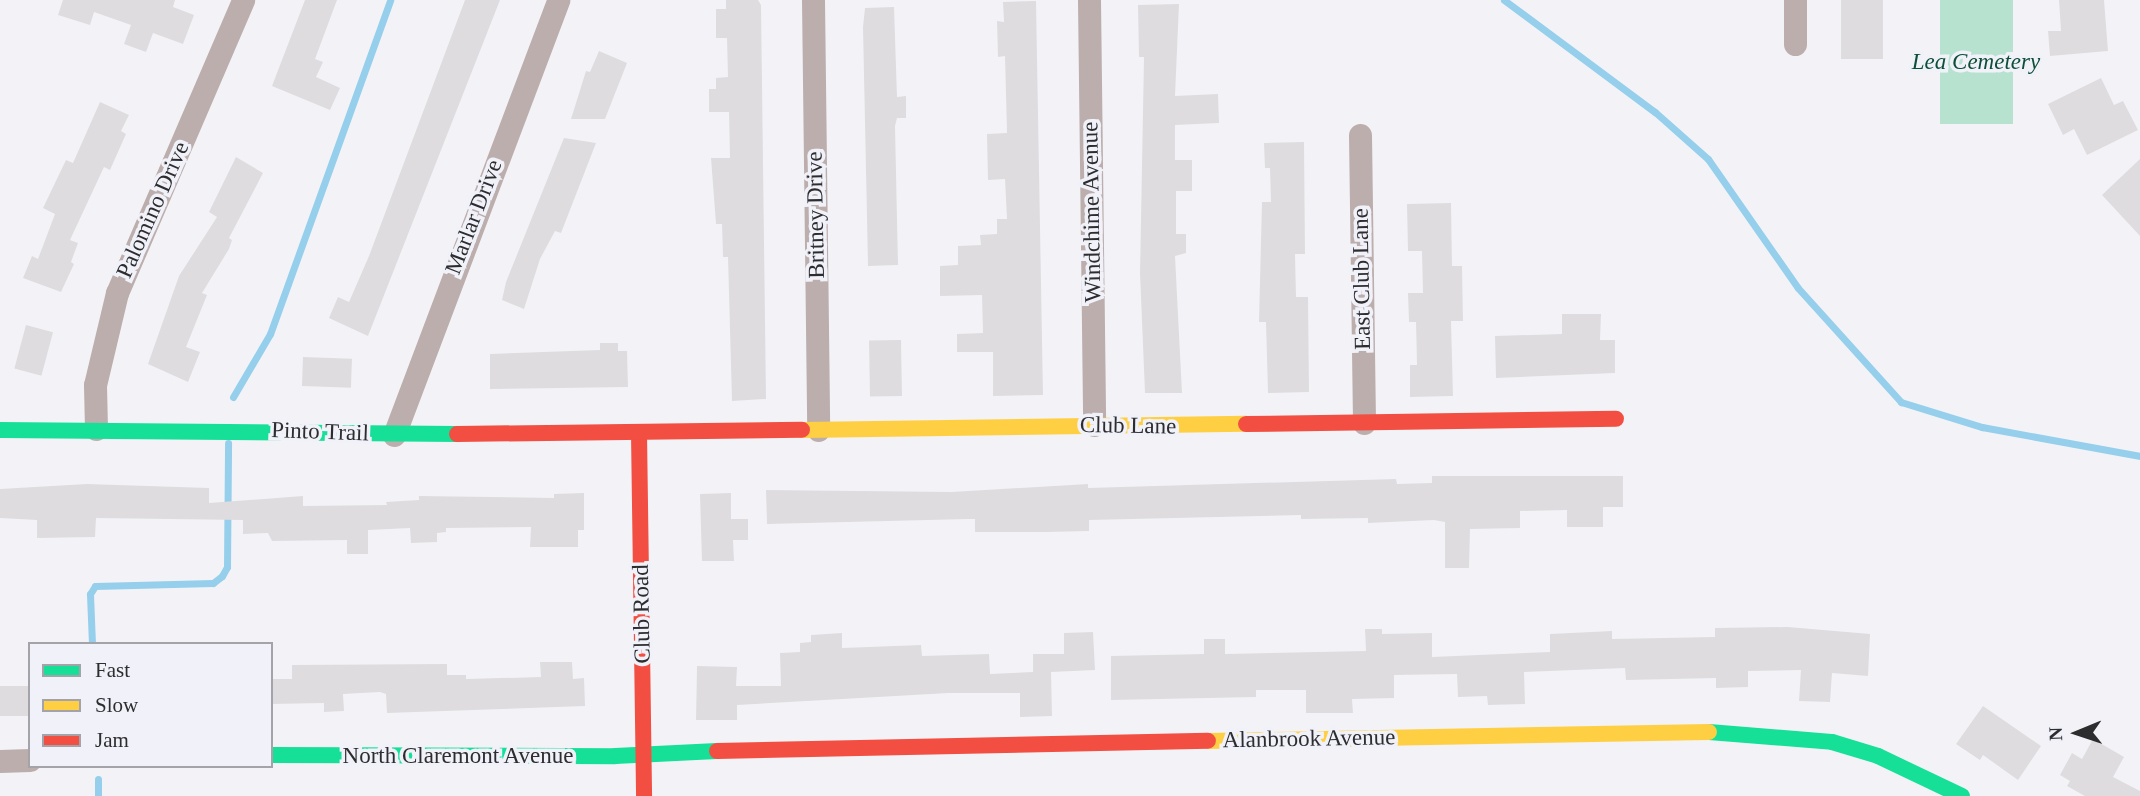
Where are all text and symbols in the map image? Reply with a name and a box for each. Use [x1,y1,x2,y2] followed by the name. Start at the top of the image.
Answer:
[1912,48,2040,76] park label: Lea Cemetery
[1077,121,1107,303] street label: Windchime Avenue
[111,138,195,282] street label: Palomino Drive
[801,151,831,279] street label: Britney Drive
[439,156,509,278] street label: Marlar Drive
[1347,208,1377,350] street label: East Club Lane
[1080,411,1176,441] street label: Club Lane
[270,416,370,448] street label: Pinto Trail
[627,564,657,664] street label: Club Road
[28,642,273,768] legend
[95,658,130,682] text: Fast
[95,693,138,717] text: Slow
[2042,698,2112,768] north arrow
[1222,724,1396,754] street label: Alanbrook Avenue
[2045,727,2066,741] text: N
[95,728,129,752] text: Jam
[342,742,574,770] street label: North Claremont Avenue

